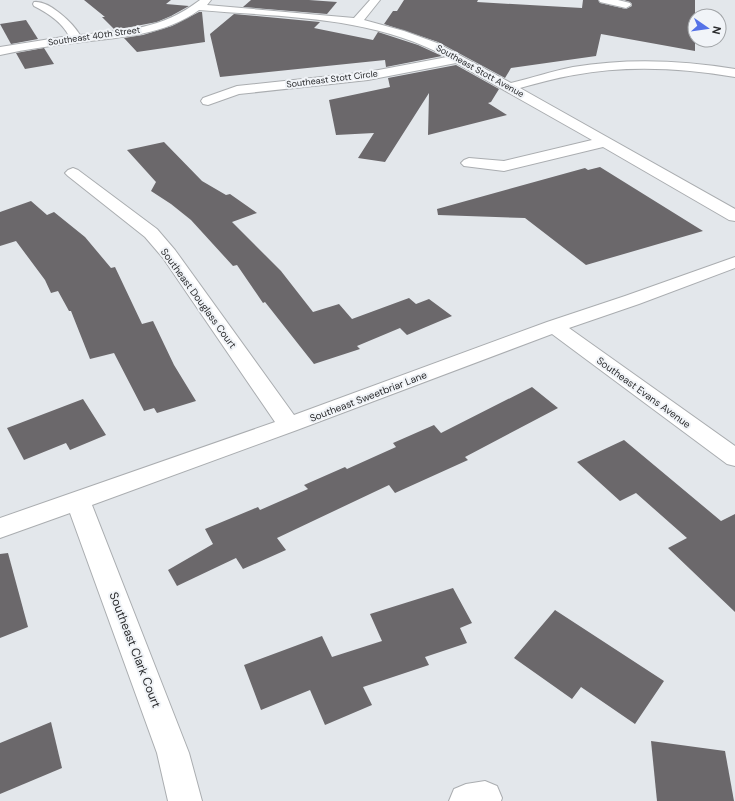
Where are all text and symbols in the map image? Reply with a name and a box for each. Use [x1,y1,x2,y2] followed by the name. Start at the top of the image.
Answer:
[687,8,727,48] north arrow
[47,24,141,48] street label: Southeast 40th Street
[709,25,724,36] text: N
[434,42,526,100] street label: Southeast Stott Avenue
[286,67,378,91] street label: Southeast Stott Circle
[158,246,239,351] street label: Southeast Douglass Court
[594,354,694,431] street label: Southeast Evans Avenue
[308,368,429,425] street label: Southeast Sweetbriar Lane
[106,590,165,710] street label: Southeast Clark Court

